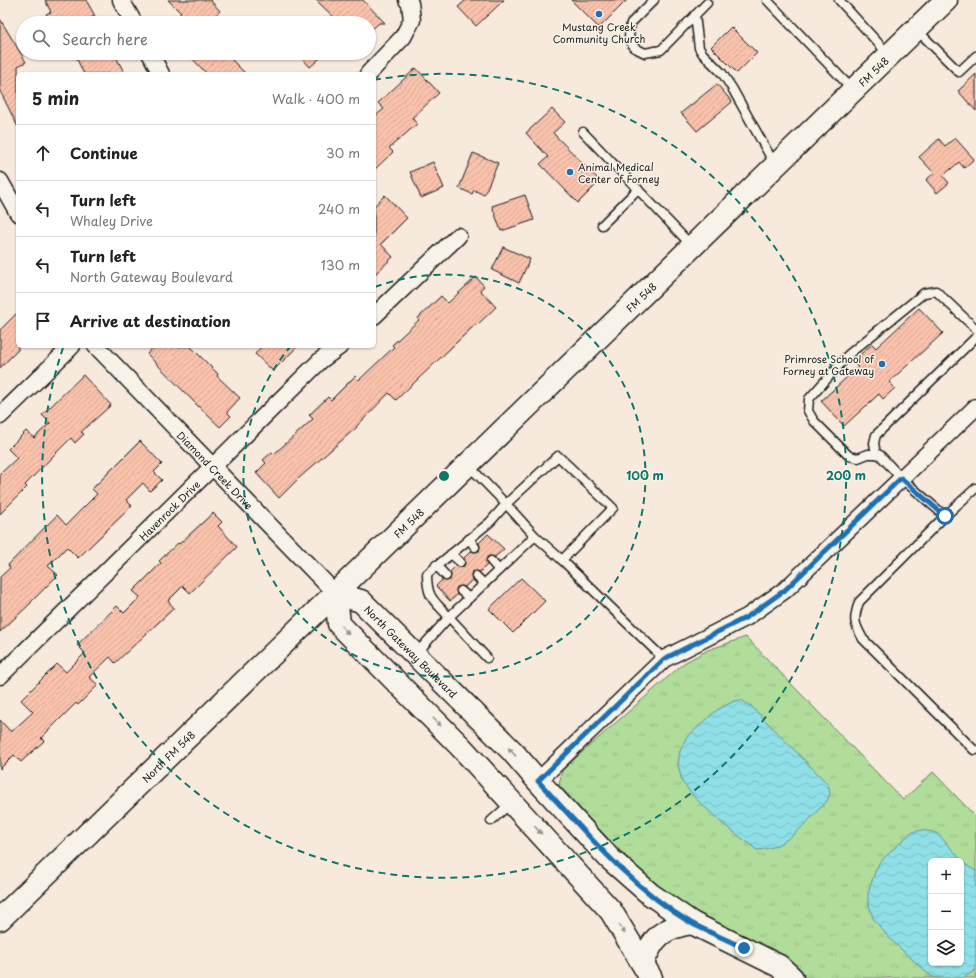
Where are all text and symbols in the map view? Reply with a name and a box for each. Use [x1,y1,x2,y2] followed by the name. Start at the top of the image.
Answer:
[594,9,604,19] marker: Mustang Creek Community Church
[16,16,376,60] search box
[553,19,645,47] place label: Mustang Creek Community Church
[30,27,52,49] icon: search
[62,27,148,50] text: Search here
[854,53,892,89] street label: FM 548
[32,85,79,111] text: 5 min
[272,89,360,108] text: Walk · 400 m
[70,141,138,164] text: Continue
[32,142,54,164] icon: ahead
[326,143,360,162] text: 30 m
[578,159,660,186] place label: Animal Medical Center of Forney
[565,167,575,177] marker: Animal Medical Center of Forney
[70,188,136,211] text: Turn left
[32,198,54,220] icon: left
[318,199,360,218] text: 240 m
[70,211,153,230] text: Whaley Drive
[70,244,136,267] text: Turn left
[32,254,54,276] icon: left
[321,255,360,274] text: 130 m
[70,267,233,286] text: North Gateway Boulevard
[622,278,659,315] street label: FM 548
[70,309,231,332] text: Arrive at destination
[32,310,54,332] icon: arrive
[783,351,875,379] place label: Primrose School of Forney at Gateway
[877,359,887,369] marker: Primrose School of Forney at Gateway
[174,427,257,512] street label: Diamond Creek Drive
[626,466,664,484] text: 100 m
[826,466,866,484] text: 200 m
[437,469,451,483] centre of rings
[135,476,203,543] street label: Havenrock Drive
[390,504,427,541] street label: FM 548
[936,507,954,525] route start
[362,602,461,701] street label: North Gateway Boulevard
[340,625,350,635] one-way arrow
[432,717,442,727] one-way arrow
[138,727,198,785] street label: North FM 548
[508,747,517,756] one-way arrow
[533,826,542,835] one-way arrow
[928,858,964,966] map controls
[928,858,964,894] button: +
[928,894,964,930] button: −
[619,923,626,935] one-way arrow
[928,930,964,966] button: layers
[735,939,753,957] route end

